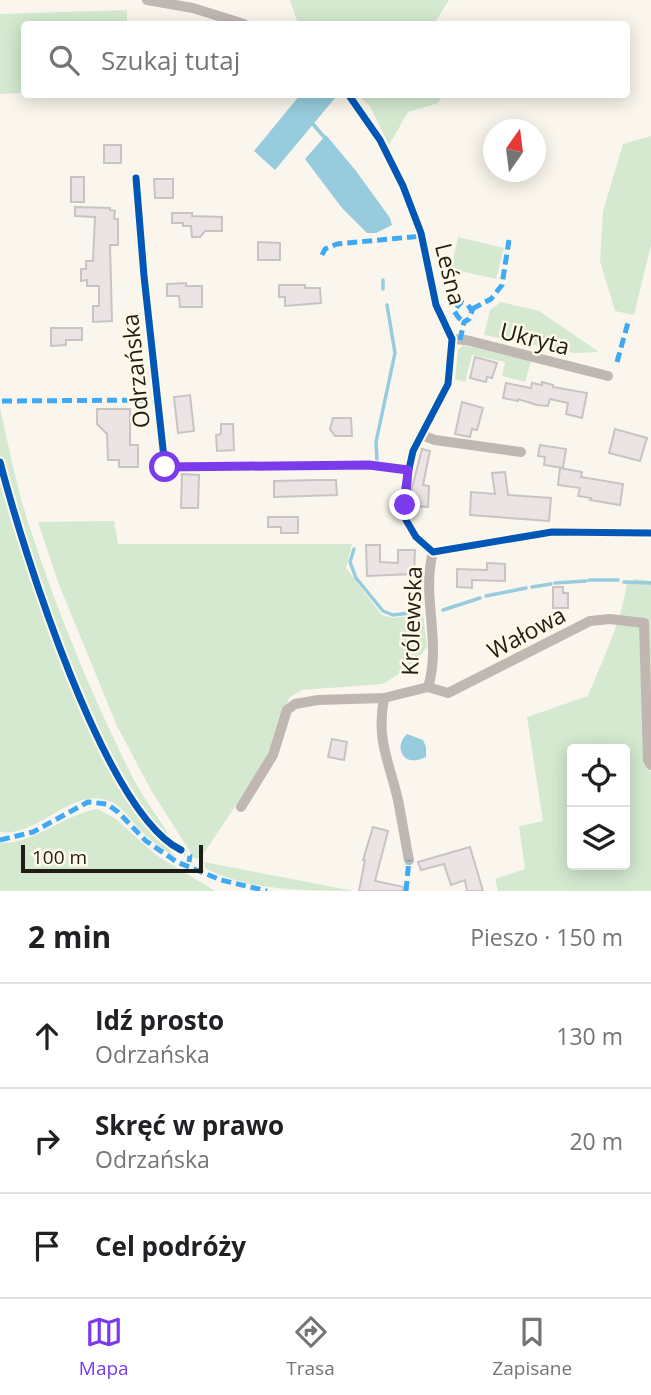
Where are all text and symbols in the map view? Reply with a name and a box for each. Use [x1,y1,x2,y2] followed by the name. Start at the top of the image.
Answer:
[21,21,630,98] search box
[45,41,83,79] icon: search
[101,42,240,78] text: Szukaj tutaj
[483,119,546,182] north arrow
[428,240,474,308] street label: Leśna
[113,312,157,430] street label: Odrzańska
[497,314,573,362] street label: Ukryta
[149,451,180,482] route start
[389,489,420,520] route end
[393,566,429,676] street label: Królewska
[481,598,571,666] street label: Wałowa
[567,744,630,870] map controls
[567,744,630,807] button: locate
[567,807,630,870] button: layers
[21,842,203,874] scale bar
[32,844,87,870] text: 100 m
[28,916,111,957] text: 2 min
[470,921,623,953] text: Pieszo · 150 m
[95,1002,224,1038] text: Idź prosto
[28,1017,66,1055] icon: ahead
[556,1020,623,1052] text: 130 m
[95,1038,210,1070] text: Odrzańska
[95,1107,284,1143] text: Skręć w prawo
[28,1122,66,1160] icon: right
[569,1125,623,1157] text: 20 m
[95,1143,210,1175] text: Odrzańska
[28,1227,66,1265] icon: arrive
[95,1228,246,1264] text: Cel podróży
[79,1313,129,1381] tab: Mapa
[286,1313,335,1381] tab: Trasa
[492,1313,572,1381] tab: Zapisane

